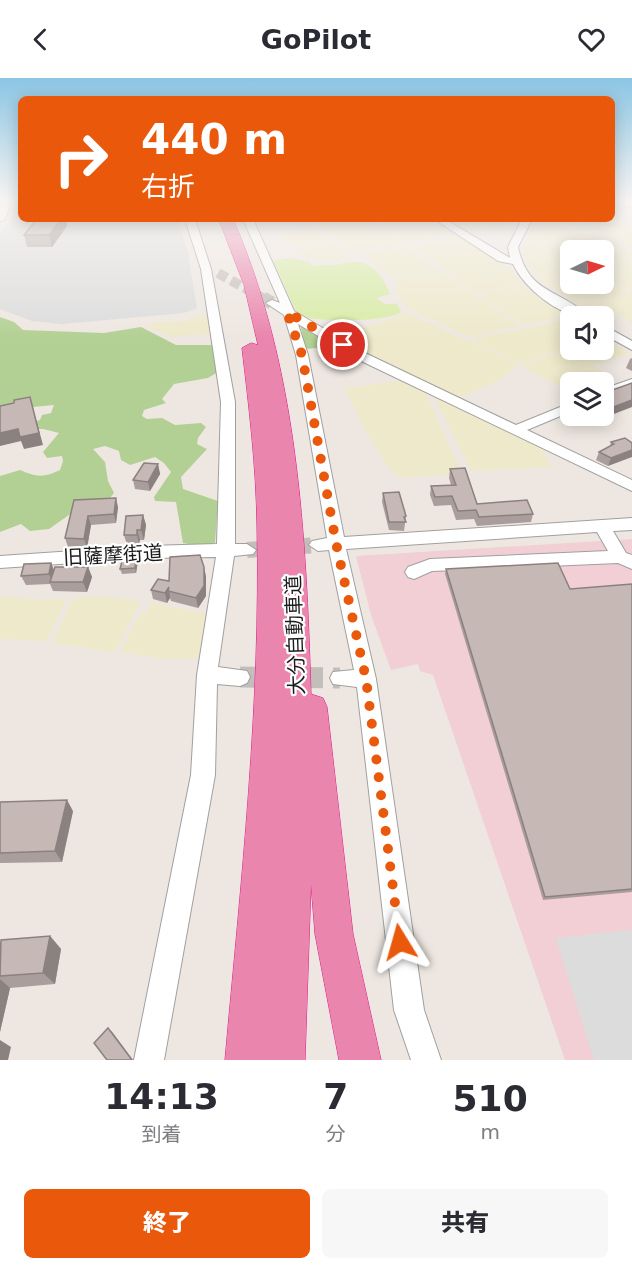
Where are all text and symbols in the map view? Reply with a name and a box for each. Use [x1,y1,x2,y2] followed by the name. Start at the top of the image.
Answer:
[24,23,57,56] icon: back
[575,23,608,56] icon: heart
[261,24,371,55] text: GoPilot
[141,115,287,164] text: 440 m
[42,120,120,198] icon: right
[141,171,195,202] text: 右折
[560,240,614,294] north arrow
[560,240,614,426] map controls
[560,306,614,360] button: sound
[317,319,368,370] pin
[326,328,359,361] icon: arrive
[560,372,614,426] button: layers
[62,540,164,570] street label: 旧薩摩街道
[281,575,309,695] street label: 大分自動車道
[368,910,432,974] position arrow
[104,1076,219,1117] text: 14:13
[323,1076,348,1117] text: 7
[453,1078,528,1119] text: 510
[480,1120,500,1144] text: m
[142,1122,182,1146] text: 到着
[326,1122,346,1146] text: 分
[24,1189,310,1258] button: 終了
[322,1189,608,1258] button: 共有

